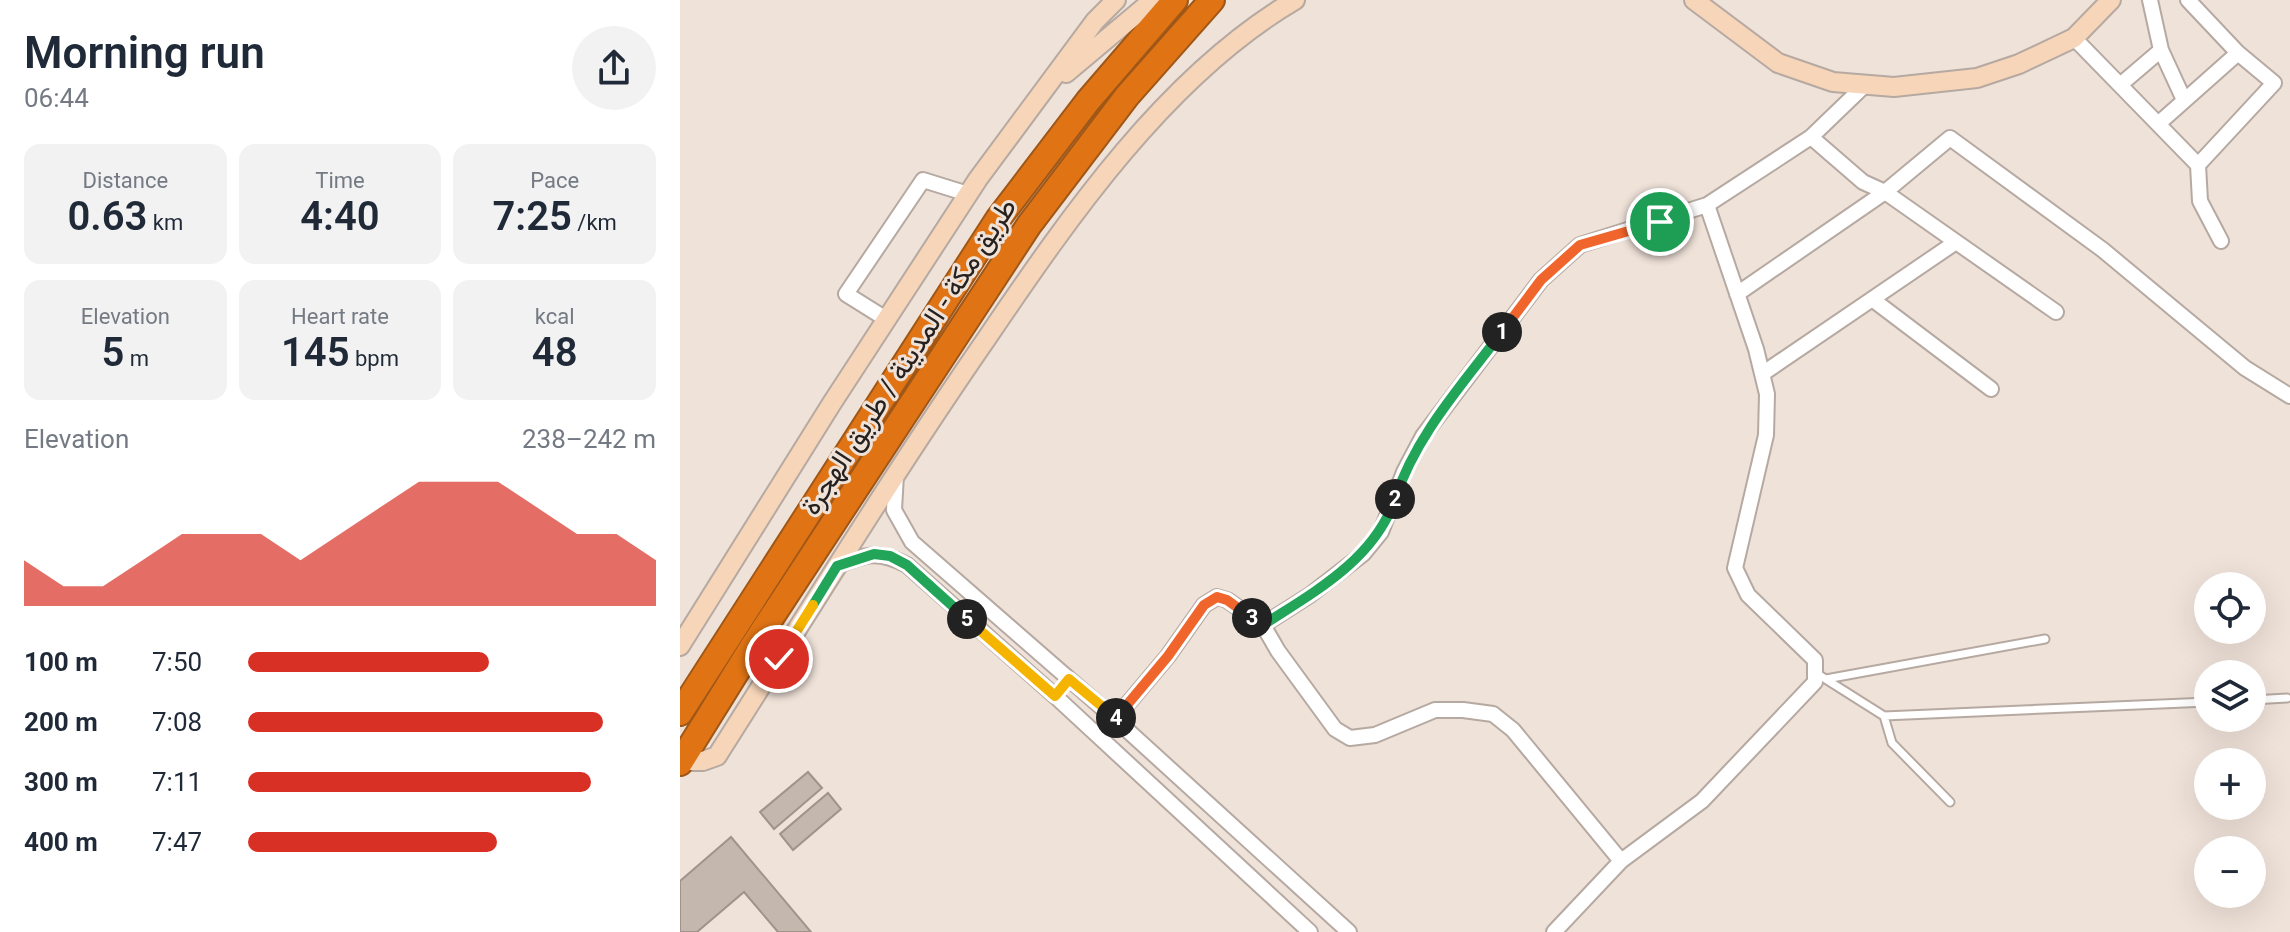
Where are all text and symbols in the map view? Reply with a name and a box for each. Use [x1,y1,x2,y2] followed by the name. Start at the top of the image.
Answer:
[572,26,656,110] button: share
[24,27,265,79] text: Morning run
[24,83,89,113] text: 06:44
[83,168,168,193] text: Distance
[315,168,365,193] text: Time
[530,168,579,193] text: Pace
[1626,188,1694,256] pin
[794,192,1024,521] street label: طريق مكة - المدينة / طريق الهجرة
[67,193,147,240] text: 0.63
[300,193,380,240] text: 4:40
[492,193,572,240] text: 7:25
[1638,200,1682,244] icon: arrive
[147,210,183,235] text: km
[572,210,617,235] text: /km
[81,304,170,329] text: Elevation
[291,304,389,329] text: Heart rate
[535,304,575,329] text: kcal
[1482,312,1522,352] pin: 1
[1496,319,1508,344] text: 1
[102,329,124,376] text: 5
[281,329,350,376] text: 145
[532,329,578,376] text: 48
[124,346,149,371] text: m
[350,346,399,371] text: bpm
[24,424,129,454] text: Elevation
[522,424,656,454] text: 238–242 m
[1375,479,1415,519] pin: 2
[1389,486,1401,511] text: 2
[2194,572,2266,908] map controls
[2194,572,2266,644] button: locate
[1232,598,1272,638] pin: 3
[947,599,987,639] pin: 5
[1246,605,1258,630] text: 3
[961,606,973,631] text: 5
[745,625,813,693] pin
[757,637,801,681] icon: check
[24,647,98,677] text: 100 m
[152,647,202,677] text: 7:50
[2194,660,2266,732] button: layers
[1096,698,1136,738] pin: 4
[1110,705,1122,730] text: 4
[24,707,98,737] text: 200 m
[152,707,202,737] text: 7:08
[2194,748,2266,820] button: +
[24,767,98,797] text: 300 m
[152,767,202,797] text: 7:11
[24,827,98,857] text: 400 m
[152,827,202,857] text: 7:47
[2194,836,2266,908] button: −

